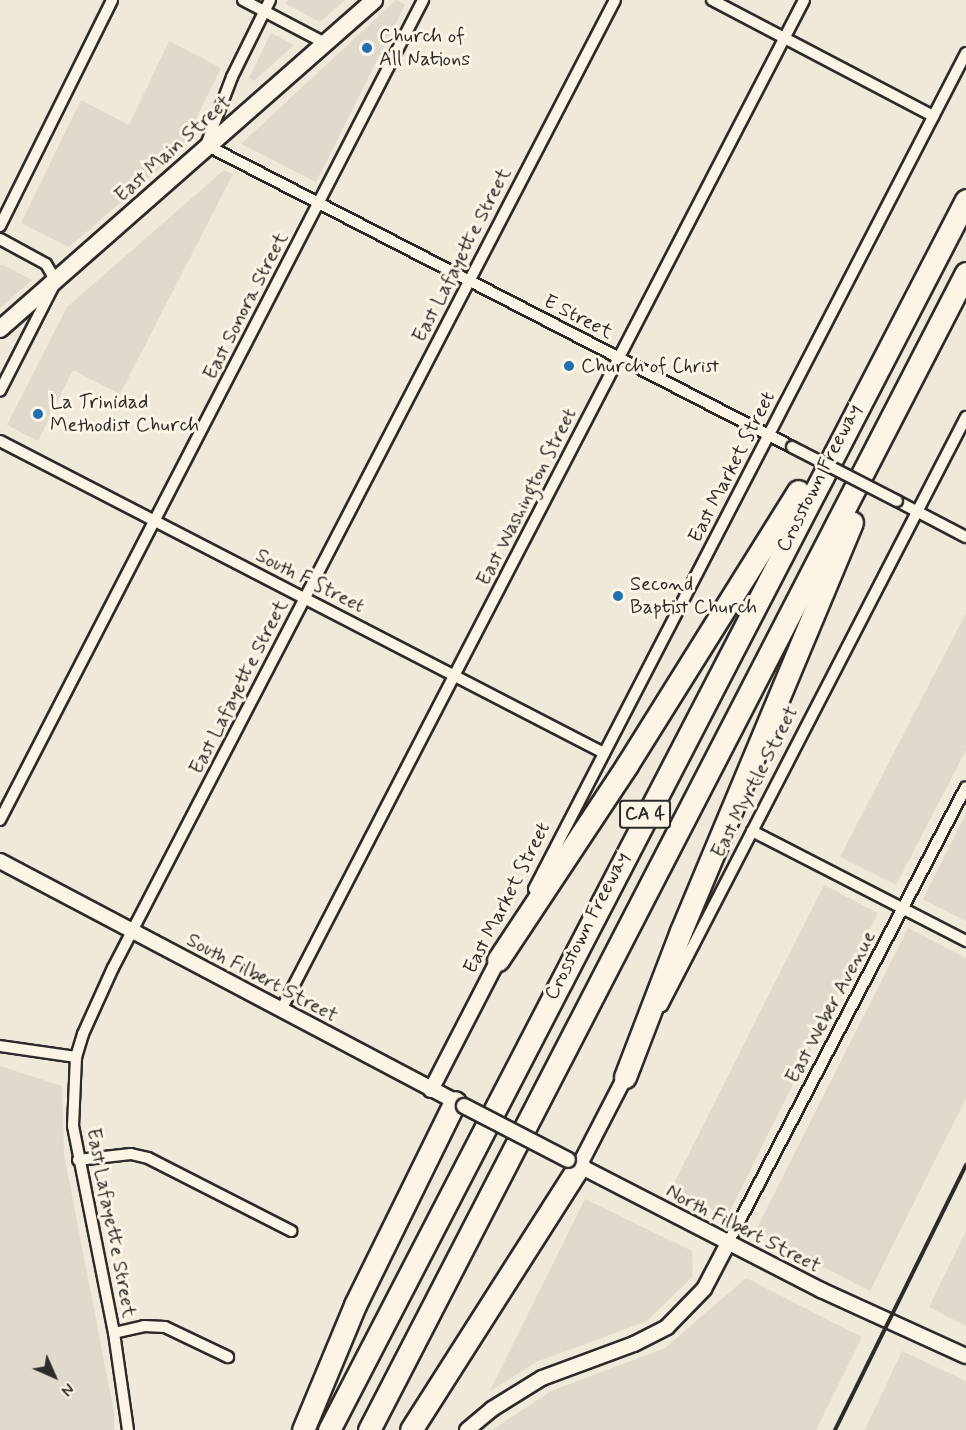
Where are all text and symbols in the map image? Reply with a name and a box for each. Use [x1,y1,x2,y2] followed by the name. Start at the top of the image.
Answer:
[379,24,471,71] place label: Church of All Nations
[360,41,374,55] marker: Church of All Nations
[110,91,236,207] street label: East Main Street
[408,164,516,346] street label: East Lafayette Street
[198,228,294,384] street label: East Sonora Street
[539,289,617,345] street label: E Street
[581,354,725,378] place label: Church of Christ
[562,359,576,373] marker: Church of Christ
[683,386,781,548] street label: East Market Street
[50,390,199,437] place label: La Trinidad Methodist Church
[771,399,867,557] street label: Crosstown Freeway
[471,403,583,591] street label: East Washington Street
[31,407,45,421] marker: La Trinidad Methodist Church
[250,543,370,619] street label: South F Street
[630,572,757,619] place label: Second Baptist Church
[611,589,625,603] marker: Second Baptist Church
[185,596,293,778] street label: East Lafayette Street
[707,703,803,861] street label: East Myrtle Street
[618,799,672,829] road number: CA 4
[458,817,556,979] street label: East Market Street
[539,847,635,1005] street label: Crosstown Freeway
[183,928,341,1028] street label: South Filbert Street
[782,929,880,1085] street label: East Weber Avenue
[81,1126,141,1320] street label: East Lafayette Street
[662,1180,824,1278] street label: North Filbert Street
[24,1346,84,1406] north arrow
[56,1378,78,1400] text: N

